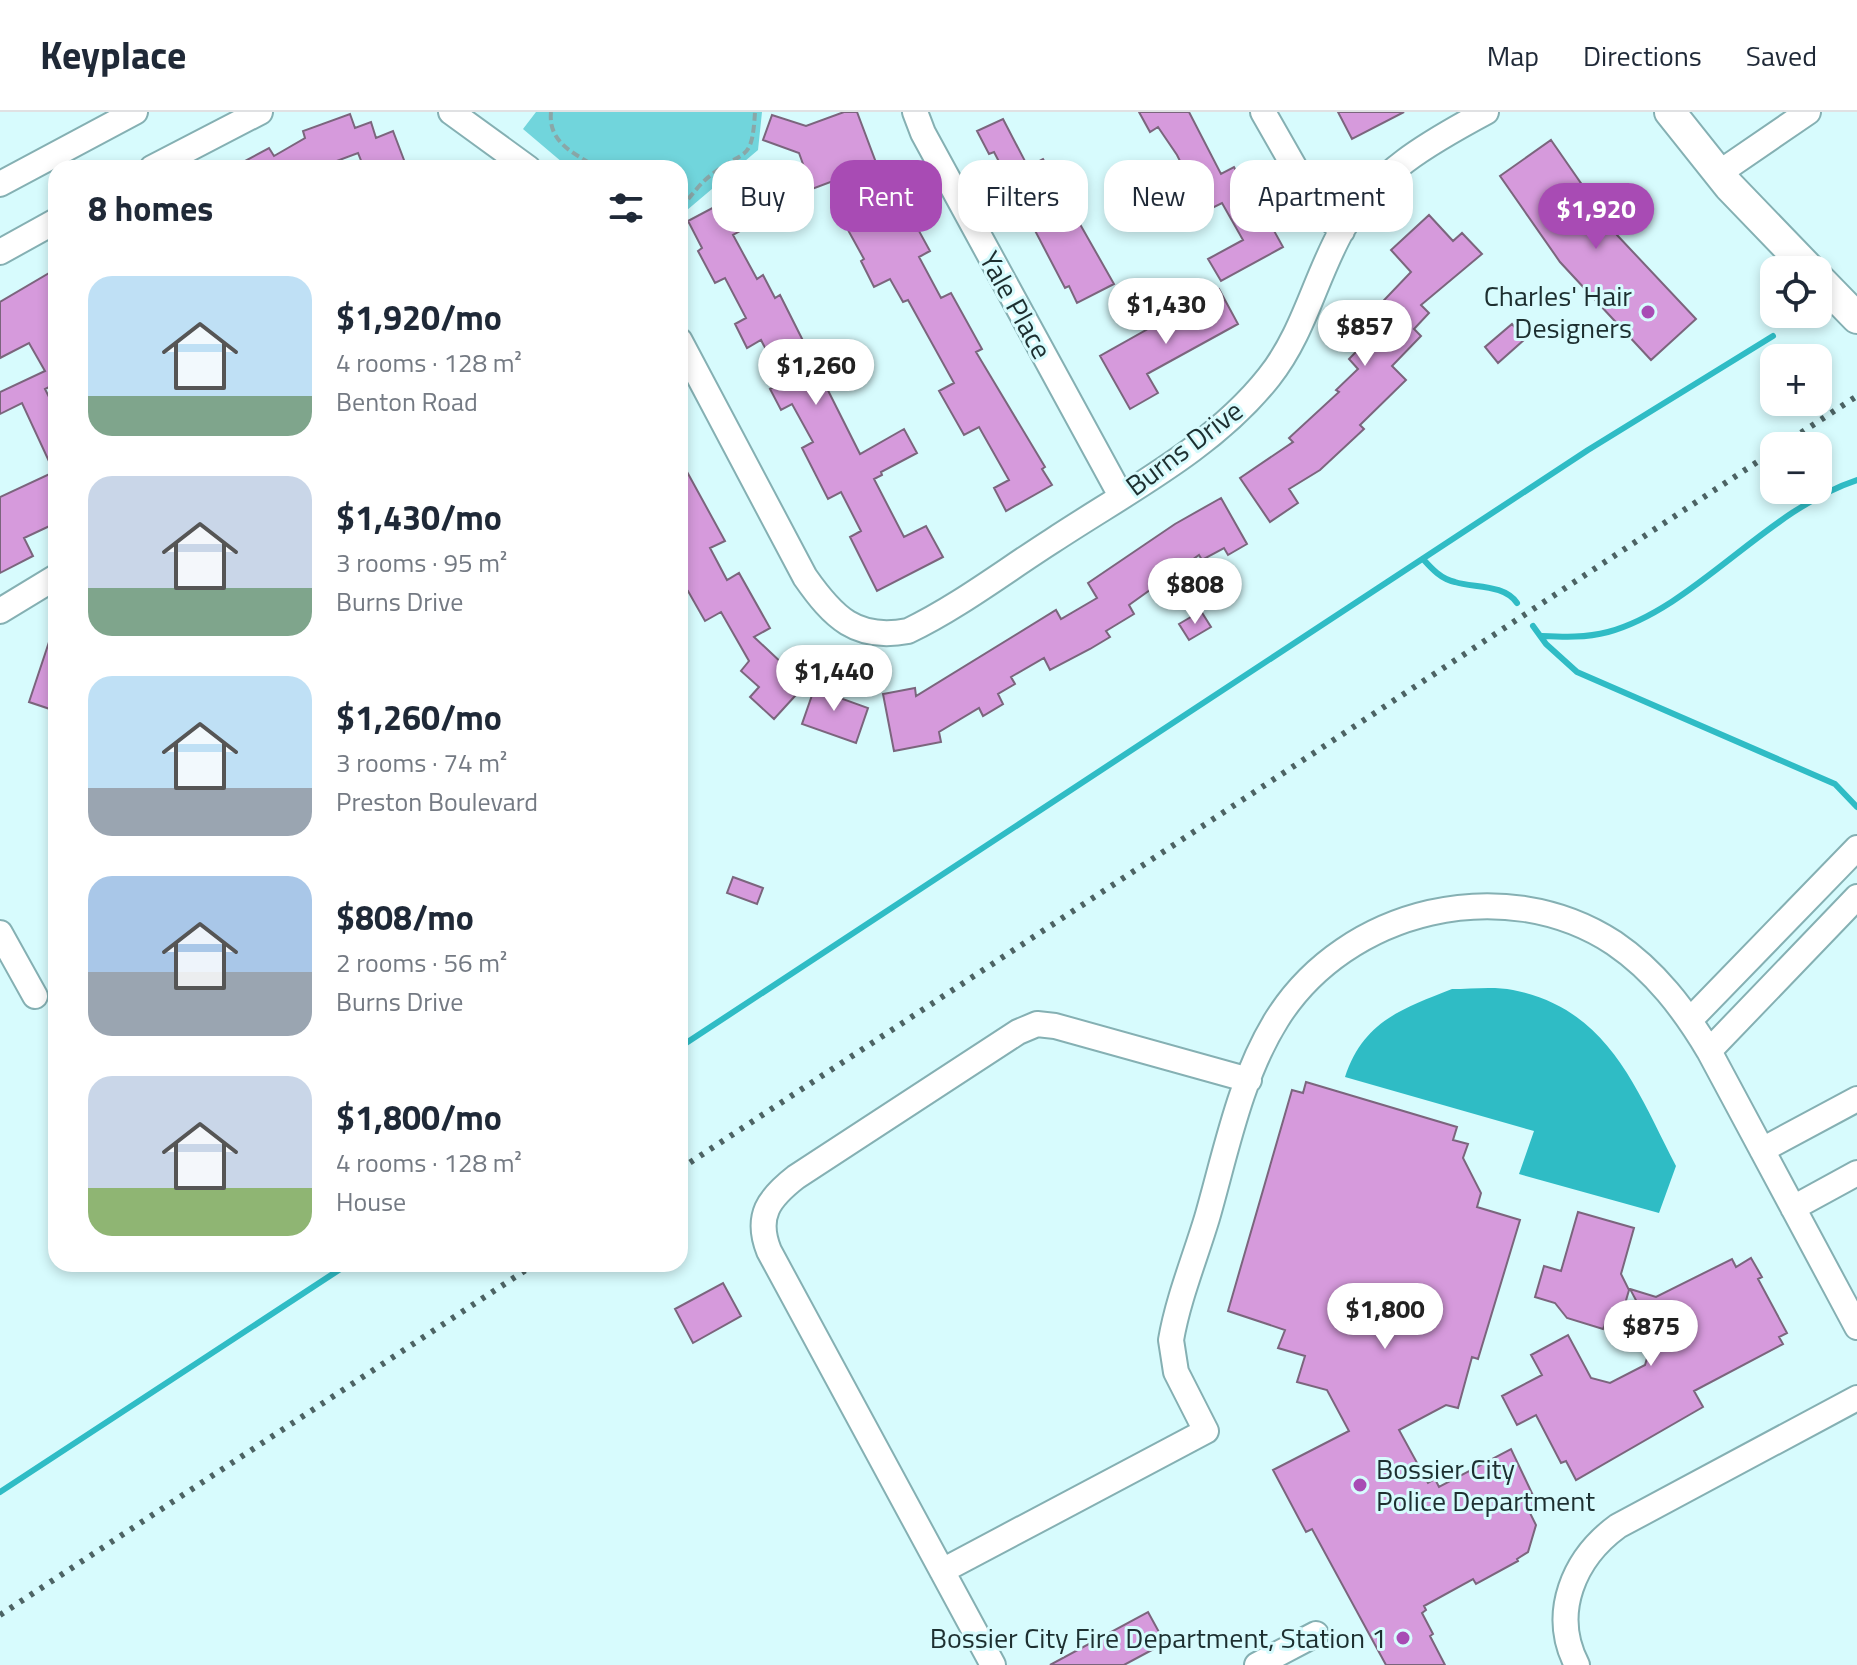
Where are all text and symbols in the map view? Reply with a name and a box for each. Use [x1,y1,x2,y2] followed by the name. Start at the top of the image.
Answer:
[40,26,187,84] text: Keyplace
[1487,34,1539,77] text: Map
[1583,34,1702,77] text: Directions
[1746,34,1817,77] text: Saved
[712,160,814,232] chip: Buy
[830,160,942,232] chip: Rent
[958,160,1088,232] chip: Filters
[1104,160,1214,232] chip: New
[1230,160,1413,232] chip: Apartment
[88,182,213,234] text: 8 homes
[1531,183,1661,251] pin: $1,920
[604,186,648,230] icon: filters
[1556,189,1636,228] text: $1,920
[969,243,1064,366] street label: Yale Place
[1760,256,1832,504] map controls
[1760,256,1832,328] button: locate
[1484,274,1632,349] place label: Charles' Hair Designers
[1101,278,1231,346] pin: $1,430
[1126,284,1206,323] text: $1,430
[336,291,502,343] text: $1,920/mo
[1318,300,1412,368] pin: $857
[1639,303,1657,321] marker: Charles' Hair Designers
[1336,306,1394,345] text: $857
[152,308,248,404] icon: home
[751,339,881,407] pin: $1,260
[336,343,522,382] text: 4 rooms · 128 m²
[1760,344,1832,416] button: +
[776,345,856,384] text: $1,260
[336,382,478,421] text: Benton Road
[1116,389,1251,506] street label: Burns Drive
[1760,432,1832,504] button: −
[336,491,502,543] text: $1,430/mo
[152,508,248,604] icon: home
[336,543,507,582] text: 3 rooms · 95 m²
[1148,558,1242,626] pin: $808
[1166,564,1224,603] text: $808
[336,582,463,621] text: Burns Drive
[769,645,899,713] pin: $1,440
[794,651,874,690] text: $1,440
[336,691,502,743] text: $1,260/mo
[152,708,248,804] icon: home
[336,743,507,782] text: 3 rooms · 74 m²
[336,782,538,821] text: Preston Boulevard
[336,891,474,943] text: $808/mo
[152,908,248,1004] icon: home
[336,943,507,982] text: 2 rooms · 56 m²
[336,982,463,1021] text: Burns Drive
[336,1091,502,1143] text: $1,800/mo
[152,1108,248,1204] icon: home
[336,1143,522,1182] text: 4 rooms · 128 m²
[336,1182,406,1221] text: House
[1320,1283,1450,1351] pin: $1,800
[1345,1289,1425,1328] text: $1,800
[1604,1300,1698,1368] pin: $875
[1622,1306,1680,1345] text: $875
[1376,1447,1595,1522] place label: Bossier City Police Department
[1351,1476,1369,1494] marker: Bossier City Police Department
[930,1616,1387,1659] place label: Bossier City Fire Department, Station 1
[1394,1629,1412,1647] marker: Bossier City Fire Department, Station 1

